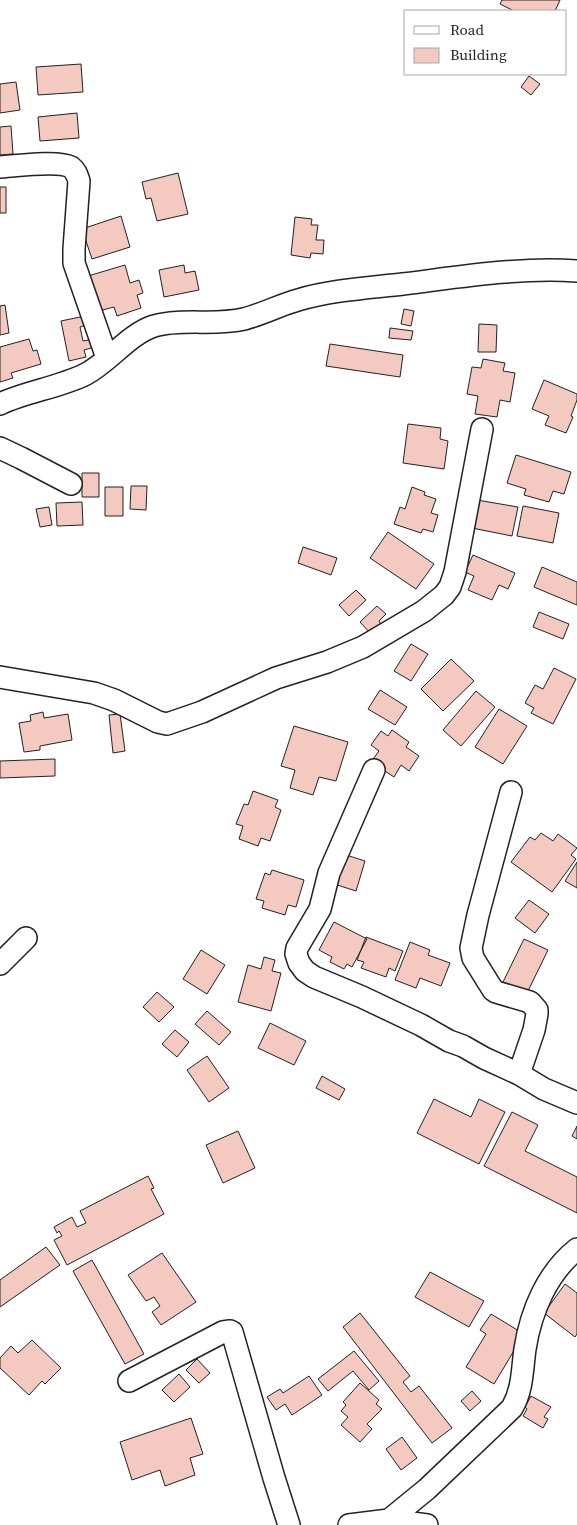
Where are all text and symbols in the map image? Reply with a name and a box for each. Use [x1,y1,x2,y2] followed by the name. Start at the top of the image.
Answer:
[404,10,567,75] legend
[450,19,484,40] text: Road
[450,44,507,65] text: Building

